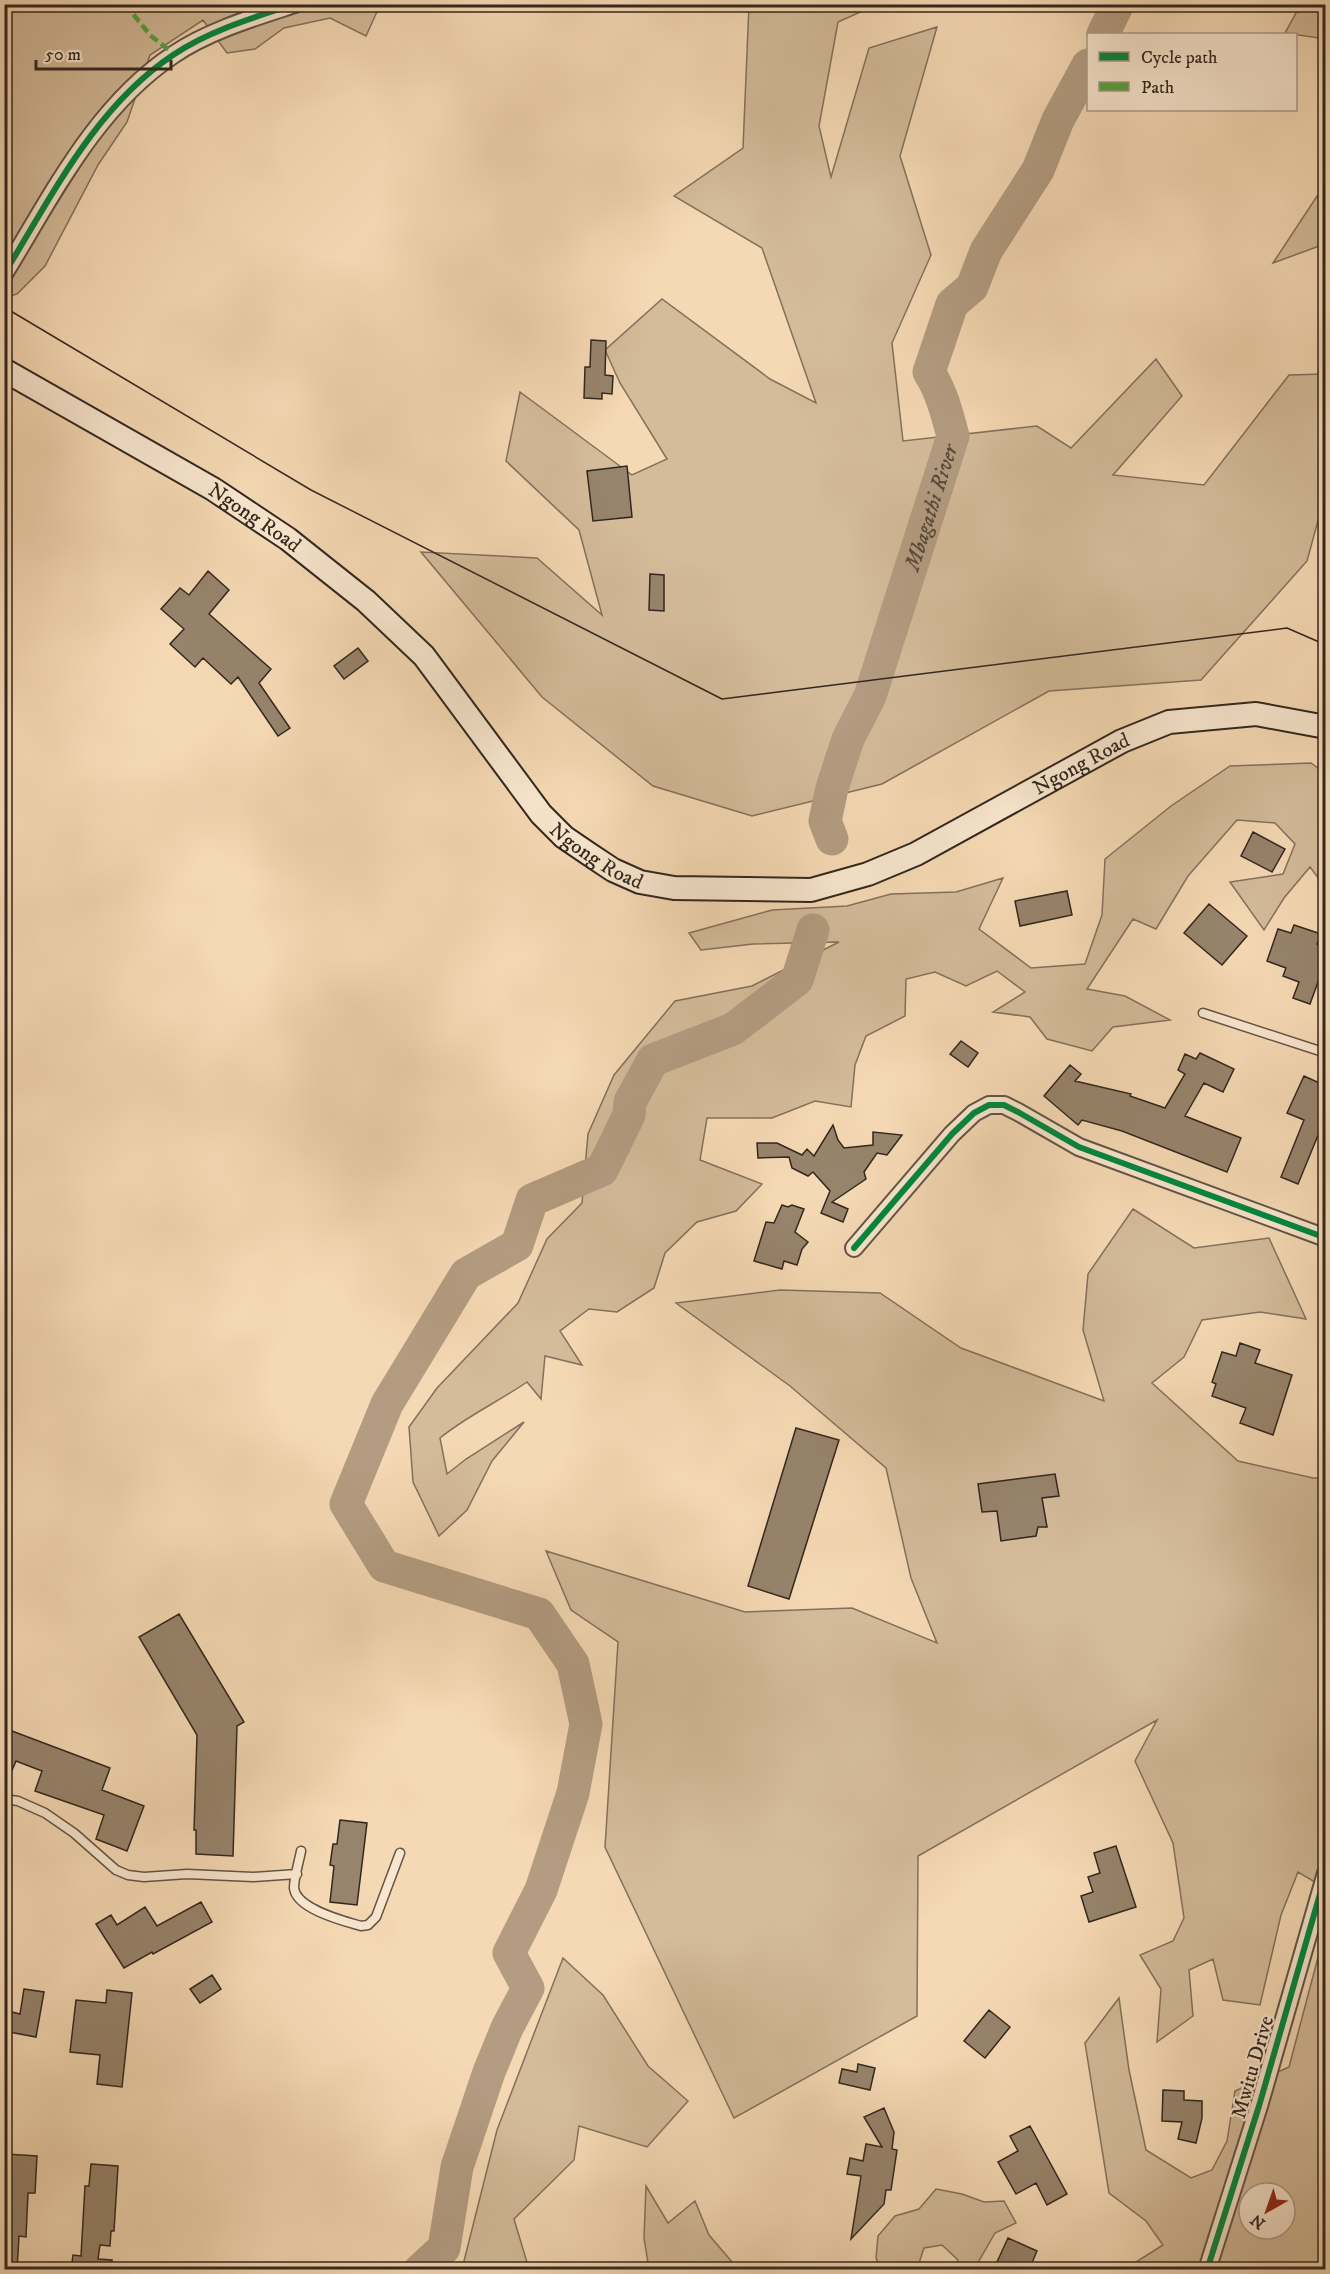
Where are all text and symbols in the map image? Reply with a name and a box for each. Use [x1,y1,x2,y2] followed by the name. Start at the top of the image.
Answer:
[36,33,171,71] scale bar
[1087,33,1297,111] legend
[45,44,81,66] text: 50 m
[1141,47,1218,69] text: Cycle path
[1141,77,1175,99] text: Path
[898,439,965,576] water label: Mbagathi River
[203,477,307,559] street label: Ngong Road
[1029,727,1134,801] street label: Ngong Road
[543,817,647,896] street label: Ngong Road
[1226,2013,1280,2122] street label: Mwitu Drive
[1237,2181,1297,2241] north arrow
[1247,2210,1269,2234] text: N

